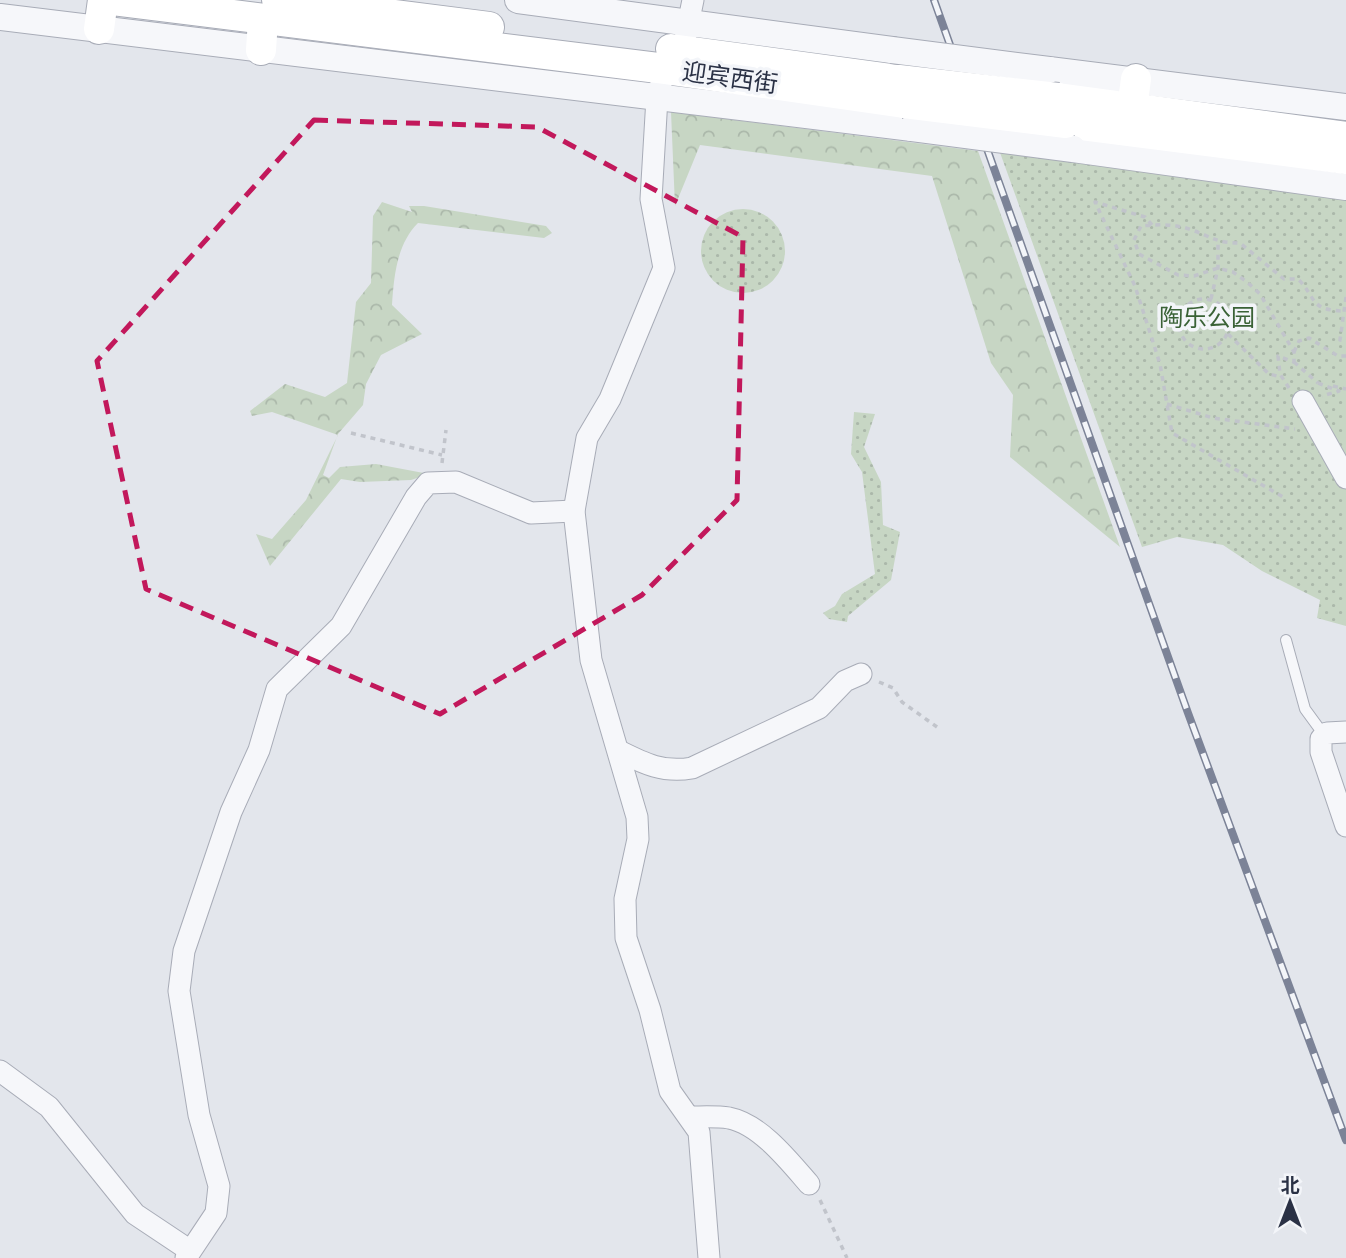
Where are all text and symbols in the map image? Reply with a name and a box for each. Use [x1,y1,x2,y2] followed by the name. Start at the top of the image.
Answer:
[681,57,779,99] street label: 迎宾西街
[1159,304,1255,332] park label: 陶乐公园
[1255,1167,1325,1237] north arrow
[1280,1175,1300,1197] text: 北

